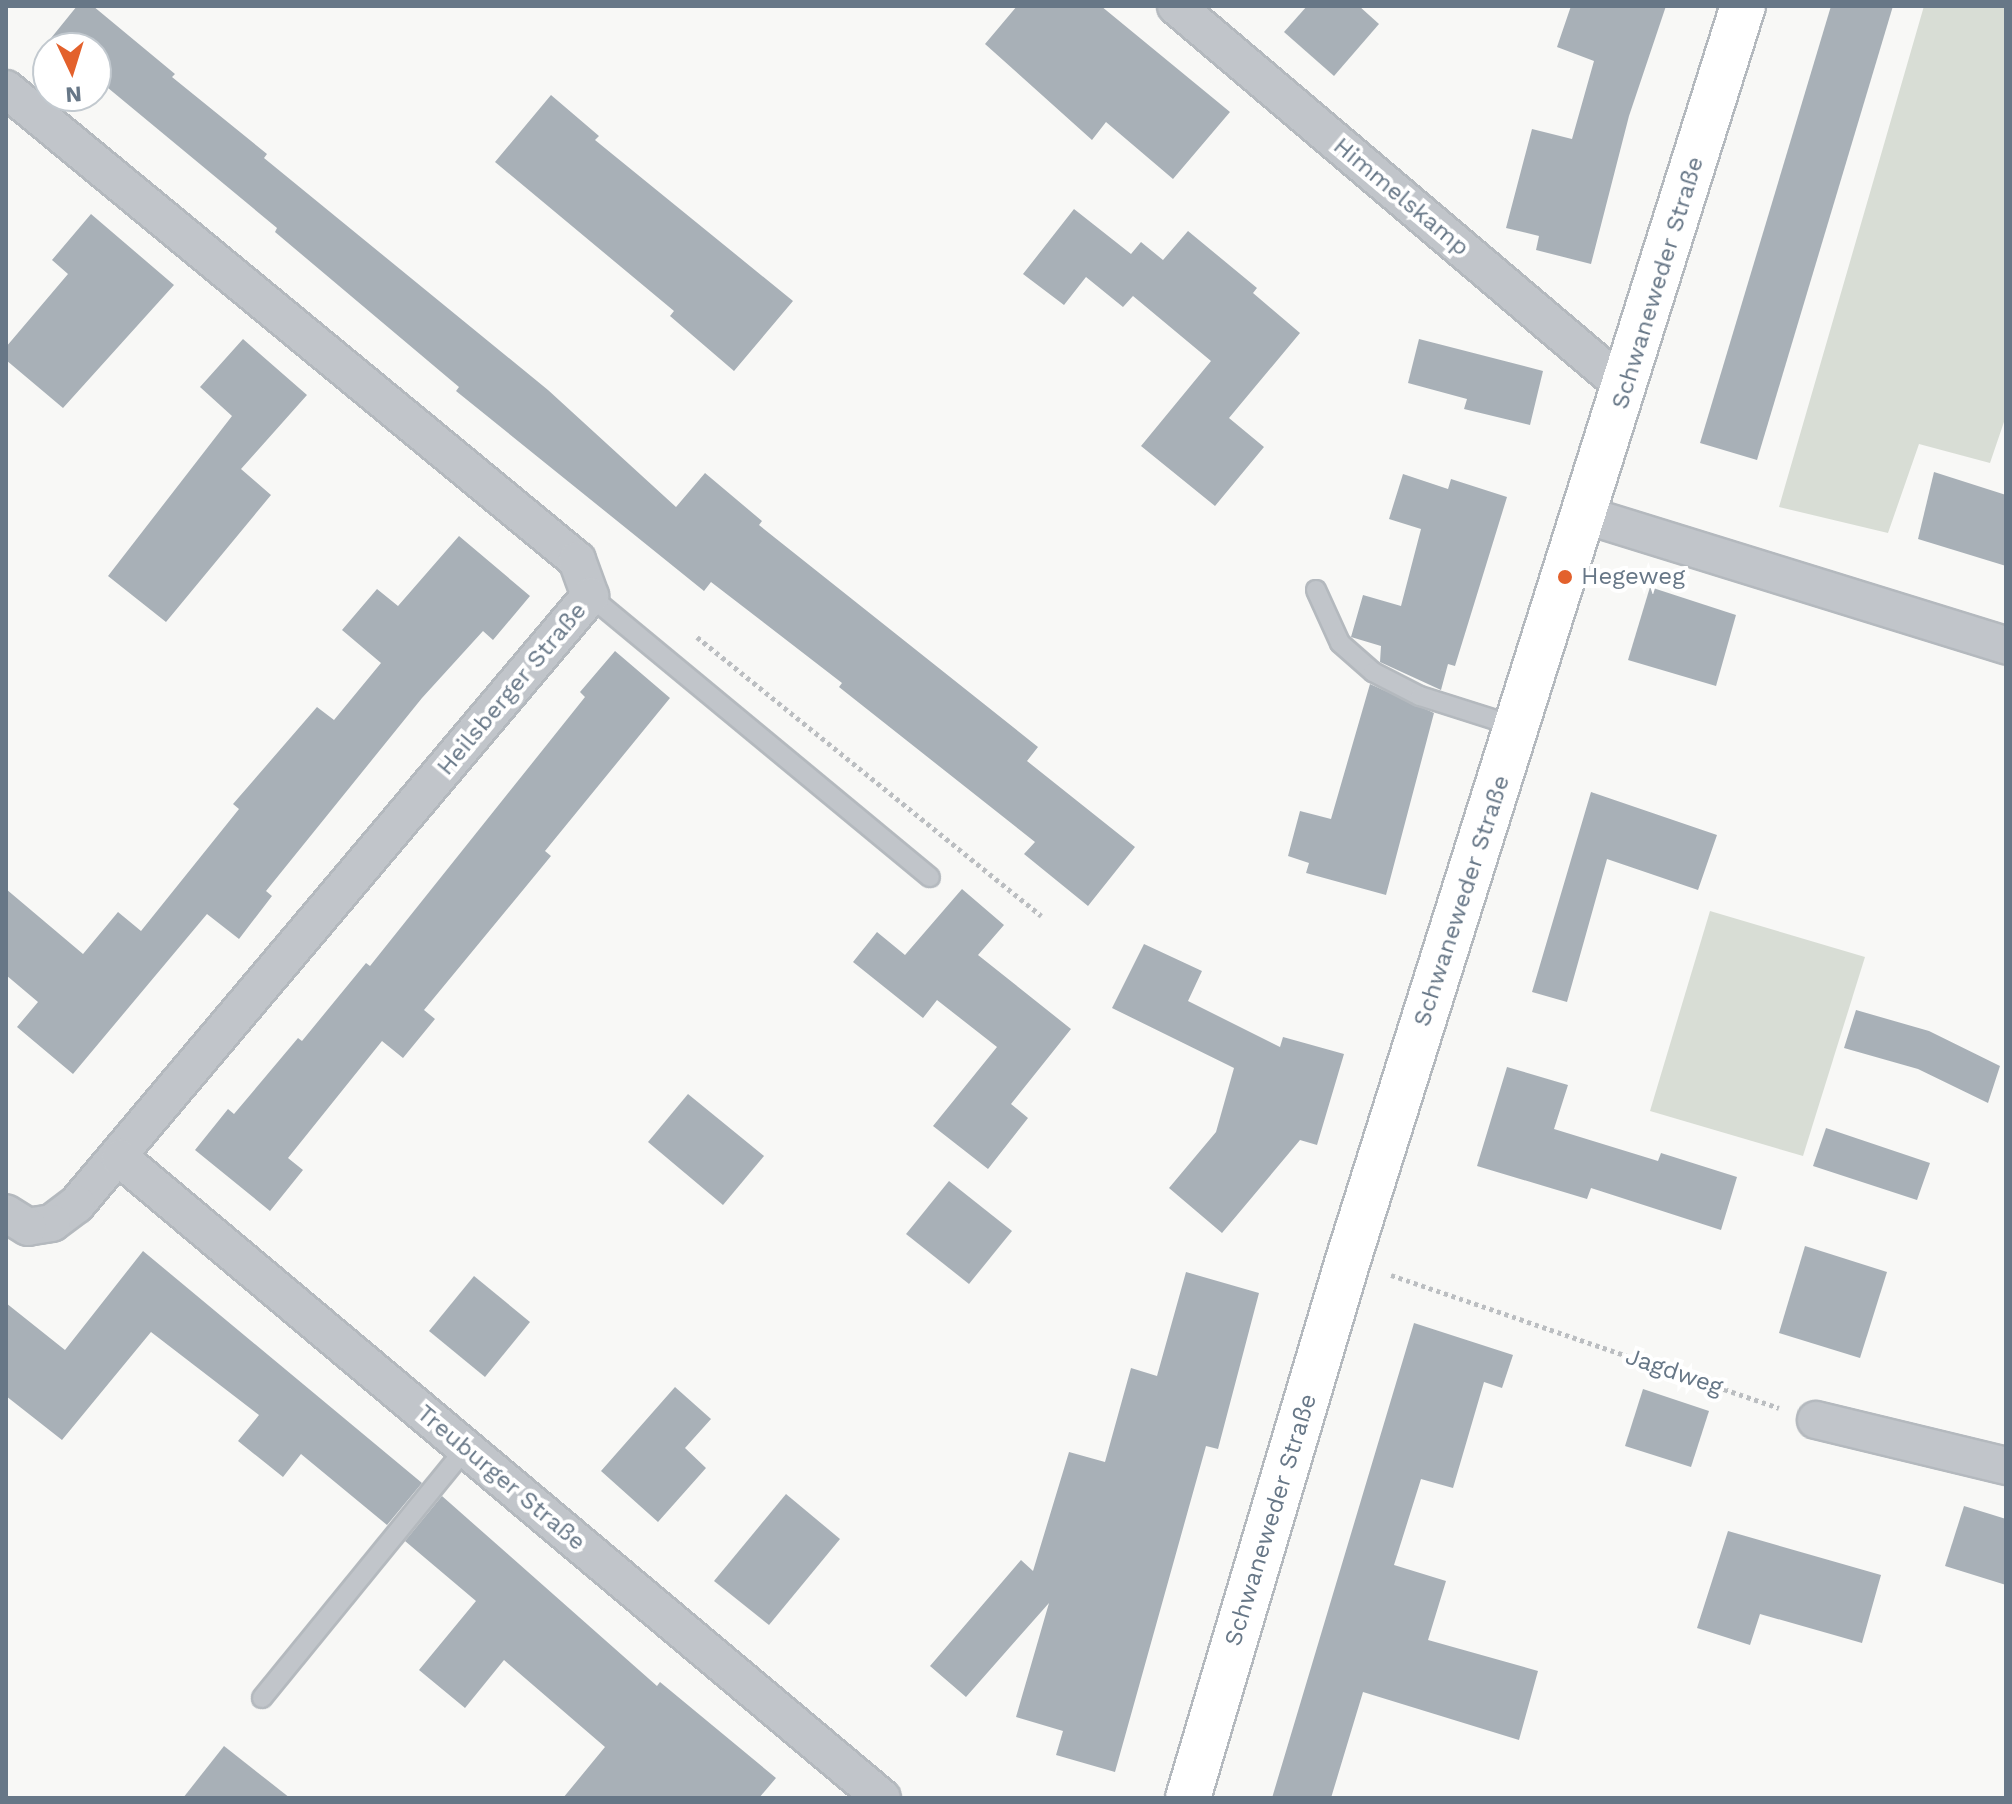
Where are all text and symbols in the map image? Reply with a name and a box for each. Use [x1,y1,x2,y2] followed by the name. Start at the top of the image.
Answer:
[32,32,112,112] north arrow
[65,81,83,107] text: N
[1327,132,1475,262] street label: Himmelskamp
[1606,153,1710,413] street label: Schwaneweder Straße
[1581,563,1685,591] place label: Hegeweg
[1556,568,1574,586] marker: Hegeweg
[431,596,593,782] street label: Heilsberger Straße
[1408,772,1516,1030] street label: Schwaneweder Straße
[1622,1342,1726,1402] street label: Jagdweg
[1219,1390,1323,1650] street label: Schwaneweder Straße
[411,1399,591,1557] street label: Treuburger Straße

